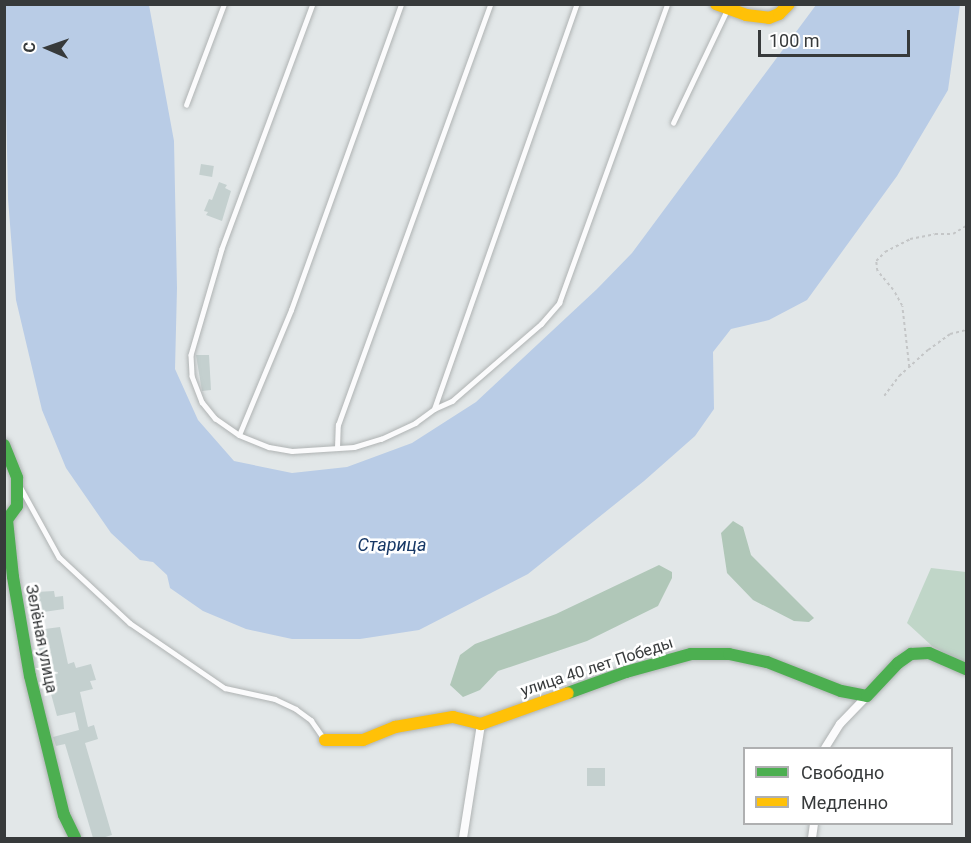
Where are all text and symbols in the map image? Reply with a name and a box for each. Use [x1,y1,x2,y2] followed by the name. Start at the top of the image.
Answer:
[18,18,78,78] north arrow
[761,18,912,56] scale bar
[769,30,820,51] text: 100 m
[20,42,39,53] text: С
[358,534,426,556] water label: Старица
[21,583,61,695] street label: Зелёная улица
[518,633,676,701] street label: улица 40 лет Победы
[743,747,953,825] legend
[801,762,884,783] text: Свободно
[801,792,888,813] text: Медленно

